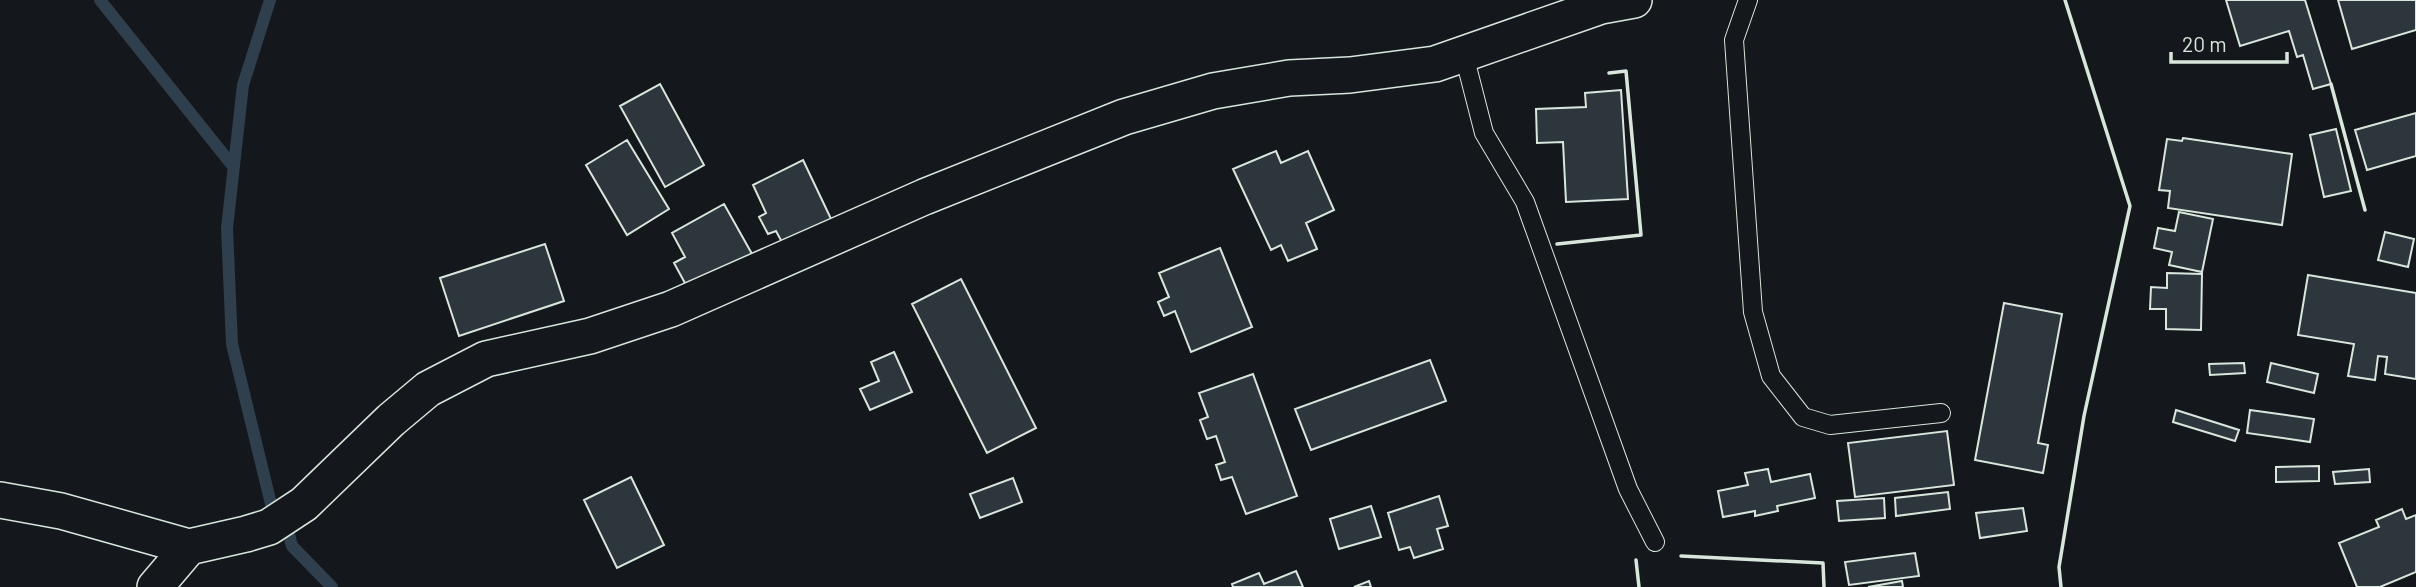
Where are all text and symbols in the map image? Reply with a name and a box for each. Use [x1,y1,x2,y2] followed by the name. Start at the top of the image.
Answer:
[2171,21,2286,65] scale bar
[2182,31,2227,56] text: 20 m

